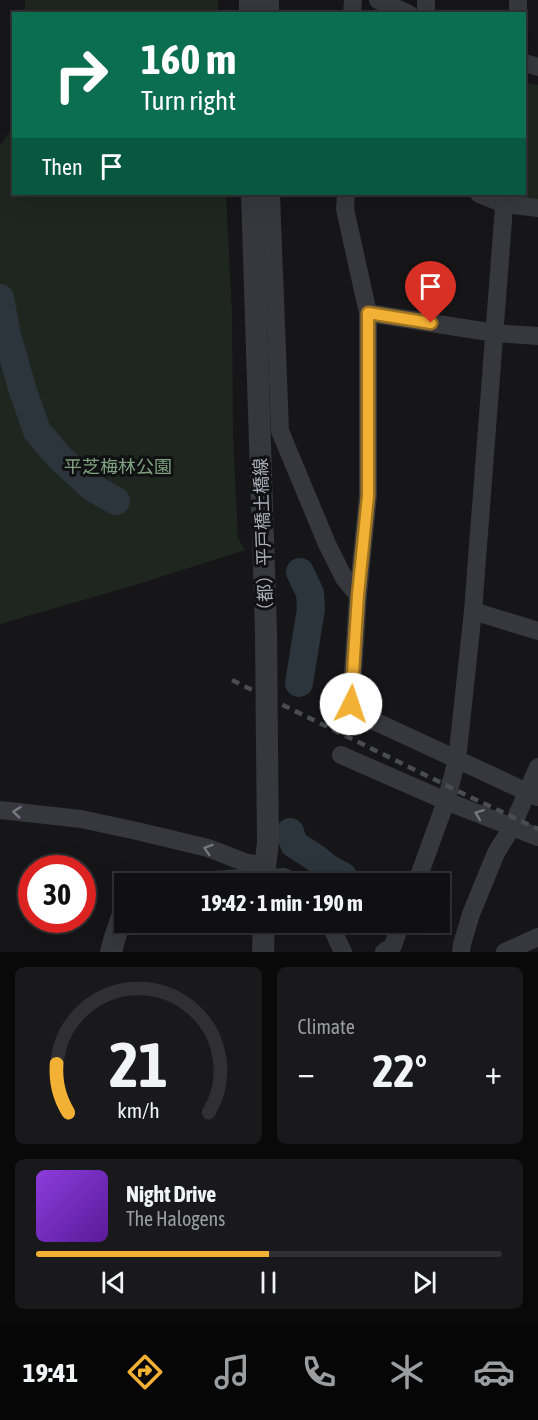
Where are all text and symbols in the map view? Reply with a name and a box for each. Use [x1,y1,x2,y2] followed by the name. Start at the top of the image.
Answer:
[141,35,236,83] text: 160 m
[42,36,120,114] icon: right
[141,85,236,116] text: Turn right
[95,150,128,183] icon: arrive
[42,154,83,180] text: Then
[405,261,456,323] pin
[414,270,447,303] icon: arrive
[64,456,172,477] park label: 平芝梅林公園
[250,458,276,620] street label: （都）平戸橋土橋線
[319,672,383,736] position arrow
[12,806,21,819] one-way arrow
[474,809,485,821] one-way arrow
[203,844,214,856] one-way arrow
[18,855,96,933] speed limit sign: 30
[201,890,363,916] text: 19:42 · 1 min · 190 m
[298,1015,355,1038] text: Climate
[109,1029,168,1100] text: 21
[372,1045,427,1097] text: 22°
[298,1053,315,1091] text: −
[485,1053,502,1091] text: +
[117,1098,160,1123] text: km/h
[126,1181,216,1207] text: Night Drive
[126,1207,225,1230] text: The Halogens
[97,1266,130,1299] icon: previous
[252,1266,285,1299] icon: pause
[408,1266,441,1299] icon: next
[124,1351,166,1393] icon: directions
[211,1351,253,1393] icon: music
[298,1351,340,1393] icon: phone
[386,1351,428,1393] icon: climate
[473,1351,515,1393] icon: car
[23,1357,78,1388] text: 19:41

